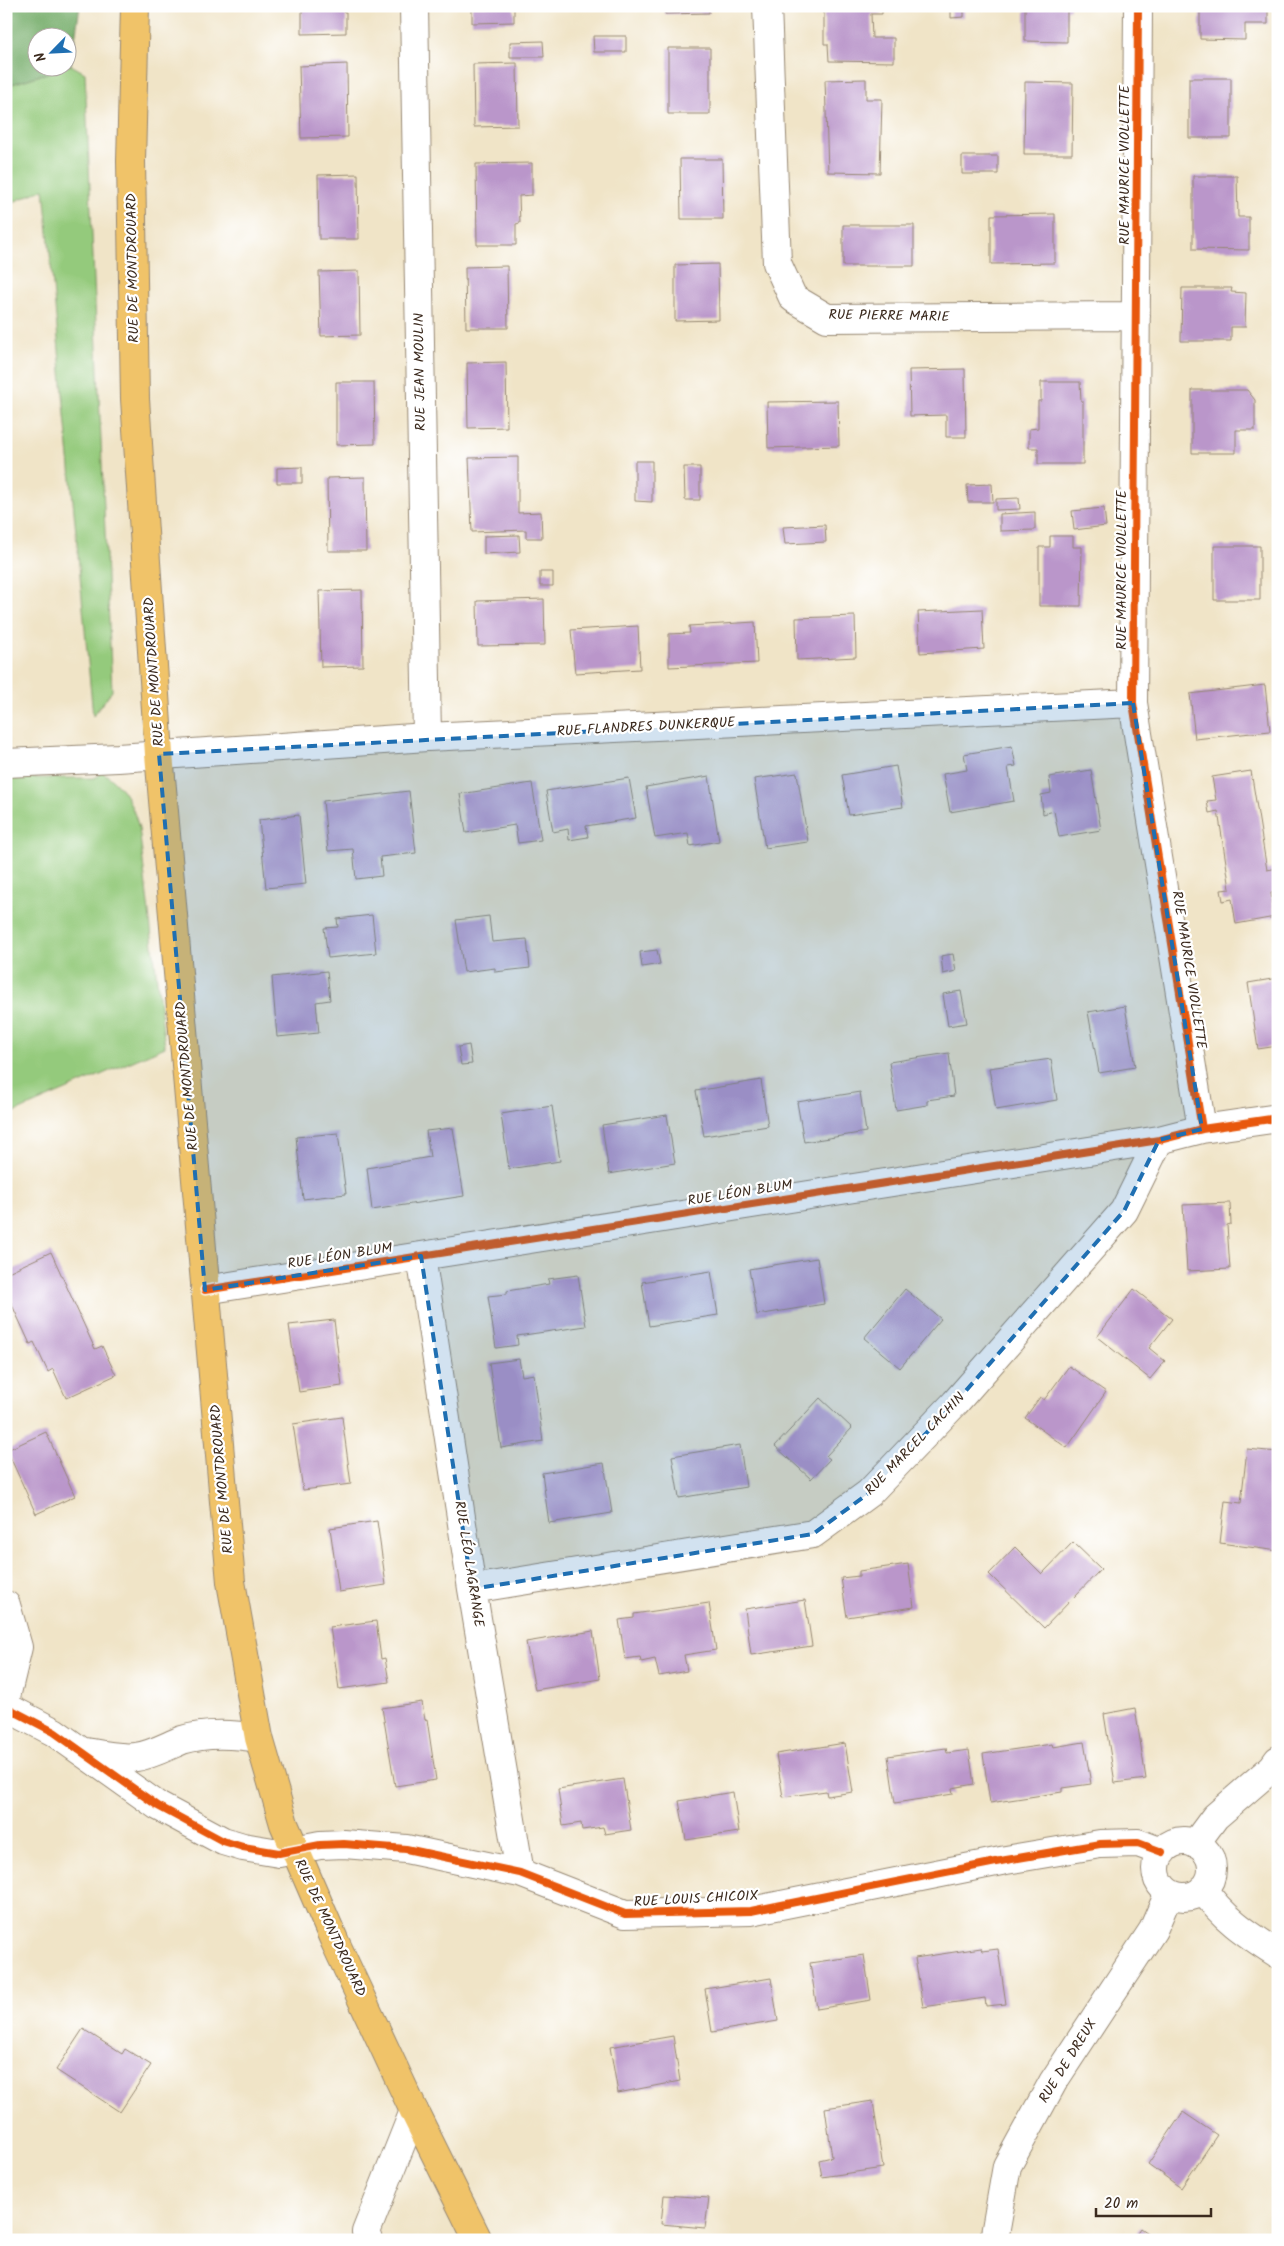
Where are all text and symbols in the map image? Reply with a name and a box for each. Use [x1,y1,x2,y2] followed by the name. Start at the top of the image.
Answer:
[28,28,78,78] north arrow
[29,48,53,65] text: N
[1114,84,1136,245] street label: RUE MAURICE VIOLLETTE
[121,193,145,343] street label: RUE DE MONTDROUARD
[828,304,950,328] street label: RUE PIERRE MARIE
[408,312,432,431] street label: RUE JEAN MOULIN
[1111,489,1133,650] street label: RUE MAURICE VIOLLETTE
[138,597,170,747] street label: RUE DE MONTDROUARD
[556,711,737,743] street label: RUE FLANDRES DUNKERQUE
[1166,889,1213,1052] street label: RUE MAURICE VIOLLETTE
[170,1000,204,1152] street label: RUE DE MONTDROUARD
[686,1174,794,1212] street label: RUE LÉON BLUM
[286,1237,394,1275] street label: RUE LÉON BLUM
[860,1387,971,1501] street label: RUE MARCEL CACHIN
[205,1403,239,1555] street label: RUE DE MONTDROUARD
[448,1499,490,1630] street label: RUE LÉO LAGRANGE
[288,1856,372,2000] street label: RUE DE MONTDROUARD
[633,1885,759,1913] street label: RUE LOUIS CHICOIX
[1033,2014,1103,2107] street label: RUE DE DREUX
[1096,2186,1212,2218] scale bar
[1104,2192,1138,2216] text: 20 m

